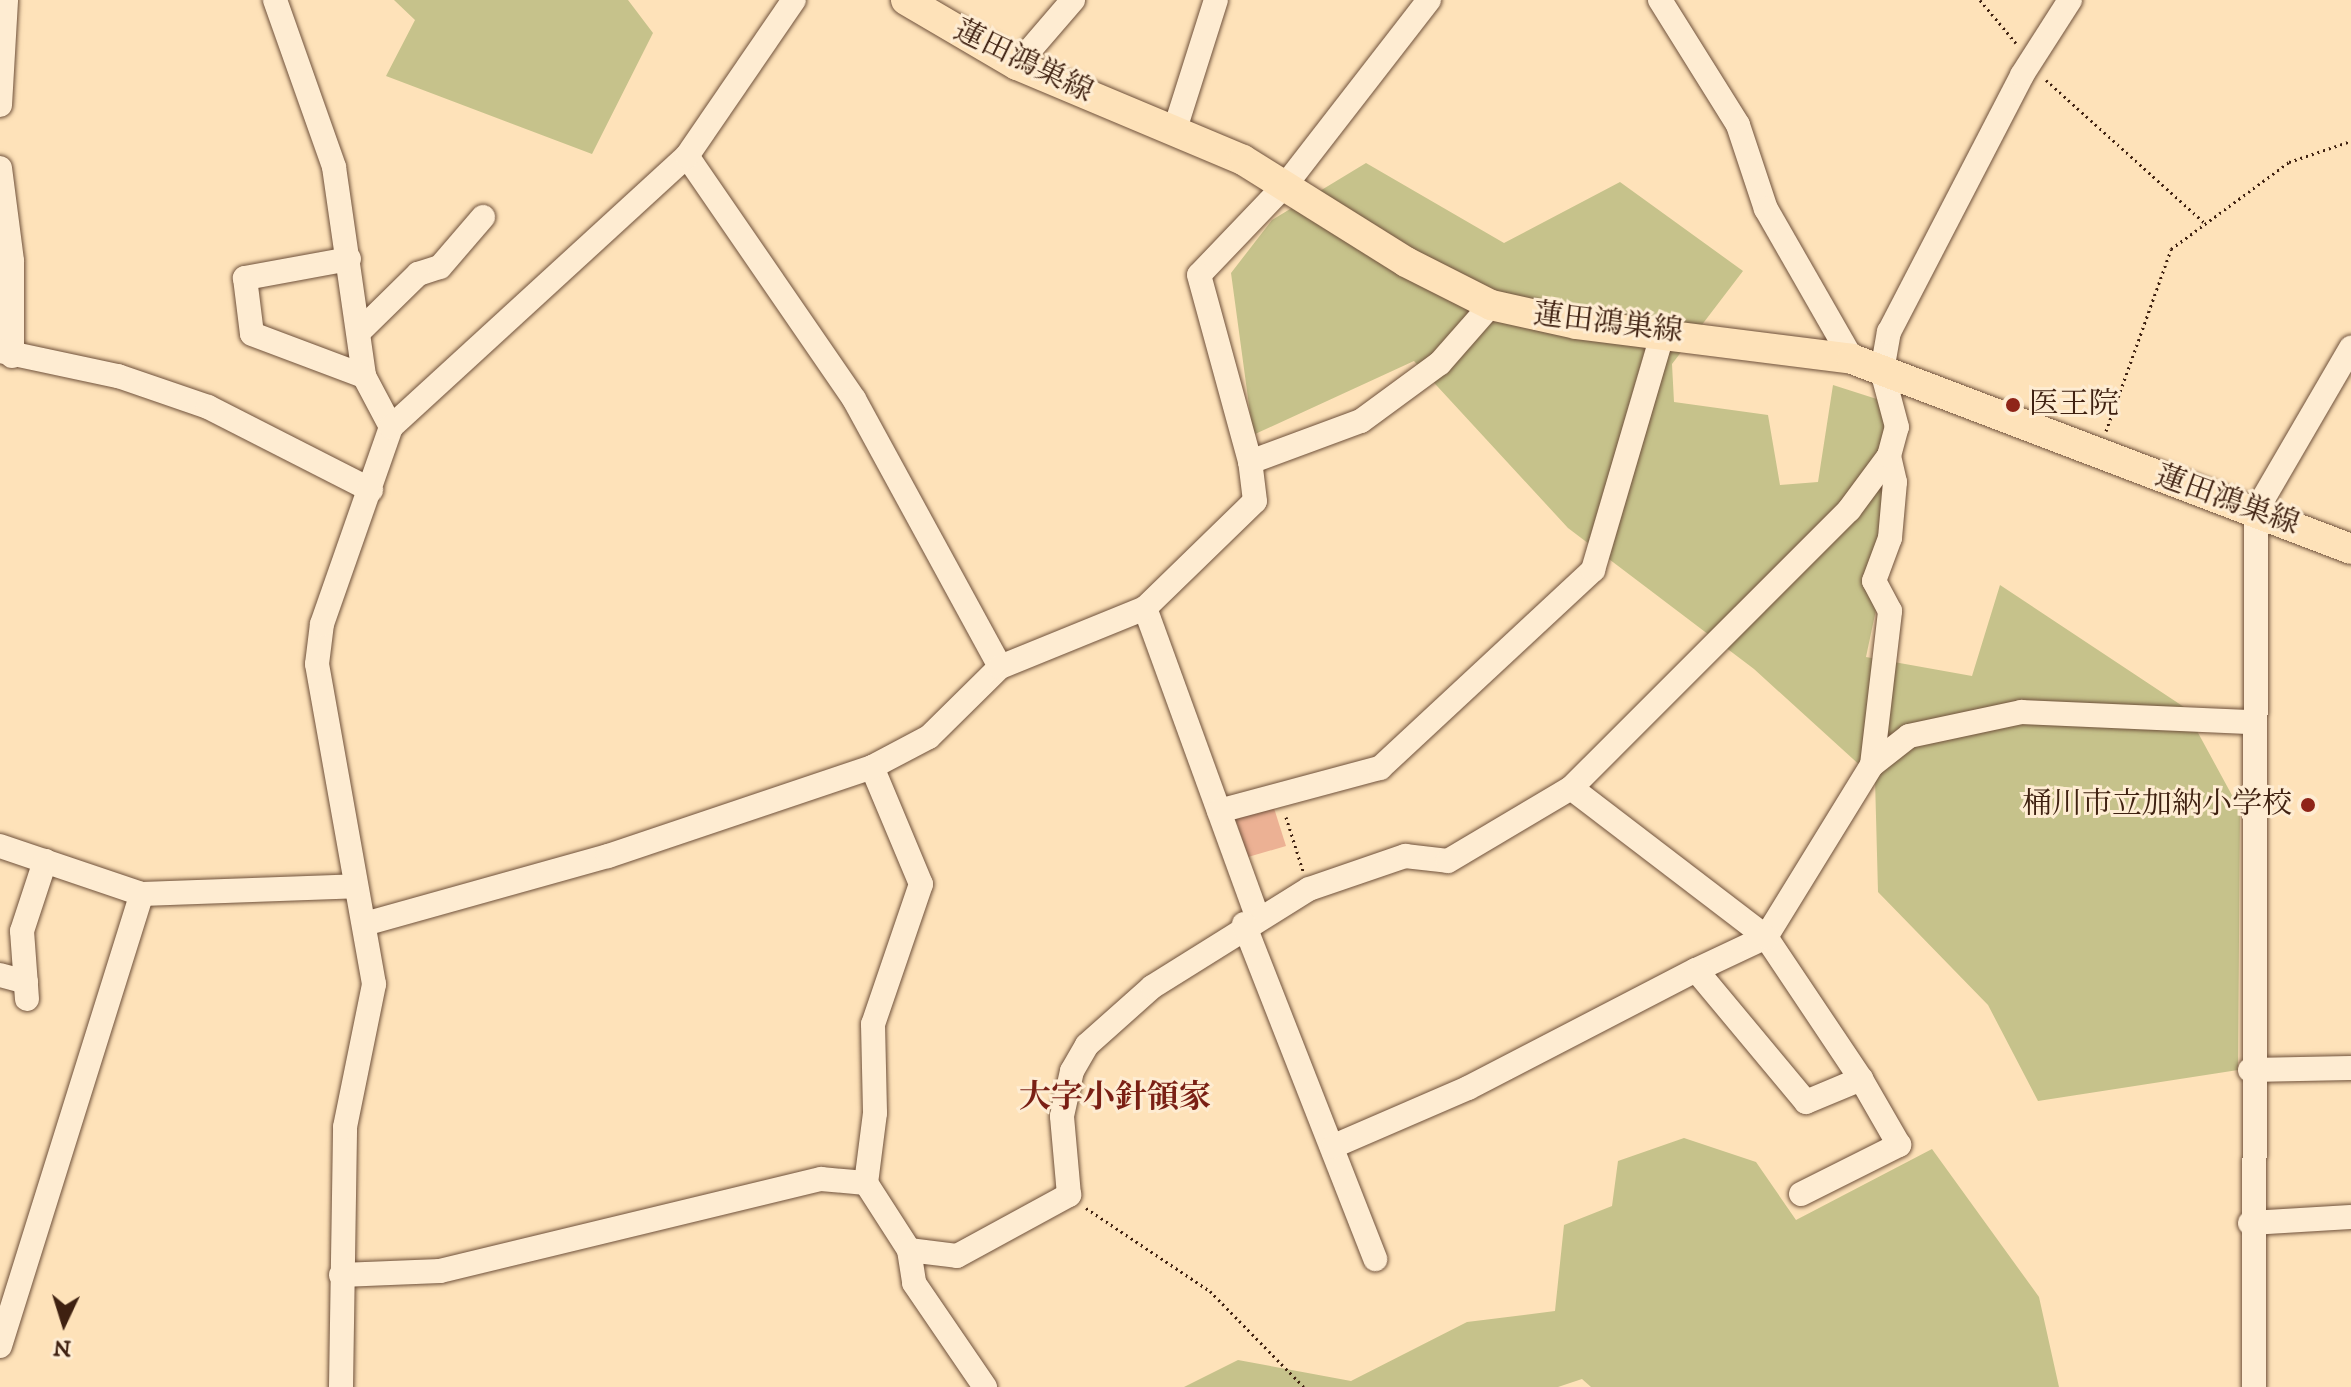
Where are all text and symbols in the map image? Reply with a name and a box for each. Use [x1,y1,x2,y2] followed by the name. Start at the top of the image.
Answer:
[948,13,1098,111] street label: 蓮田鴻巣線
[1531,297,1685,351] street label: 蓮田鴻巣線
[2029,387,2119,423] place label: 医王院
[2004,396,2022,414] marker: 医王院
[2150,458,2304,544] street label: 蓮田鴻巣線
[2022,787,2292,823] place label: 桶川市立加納小学校
[2299,796,2317,814] marker: 桶川市立加納小学校
[1019,1079,1211,1117] district label: 大字小針領家
[24,1283,104,1363] north arrow
[52,1333,72,1362] text: N

